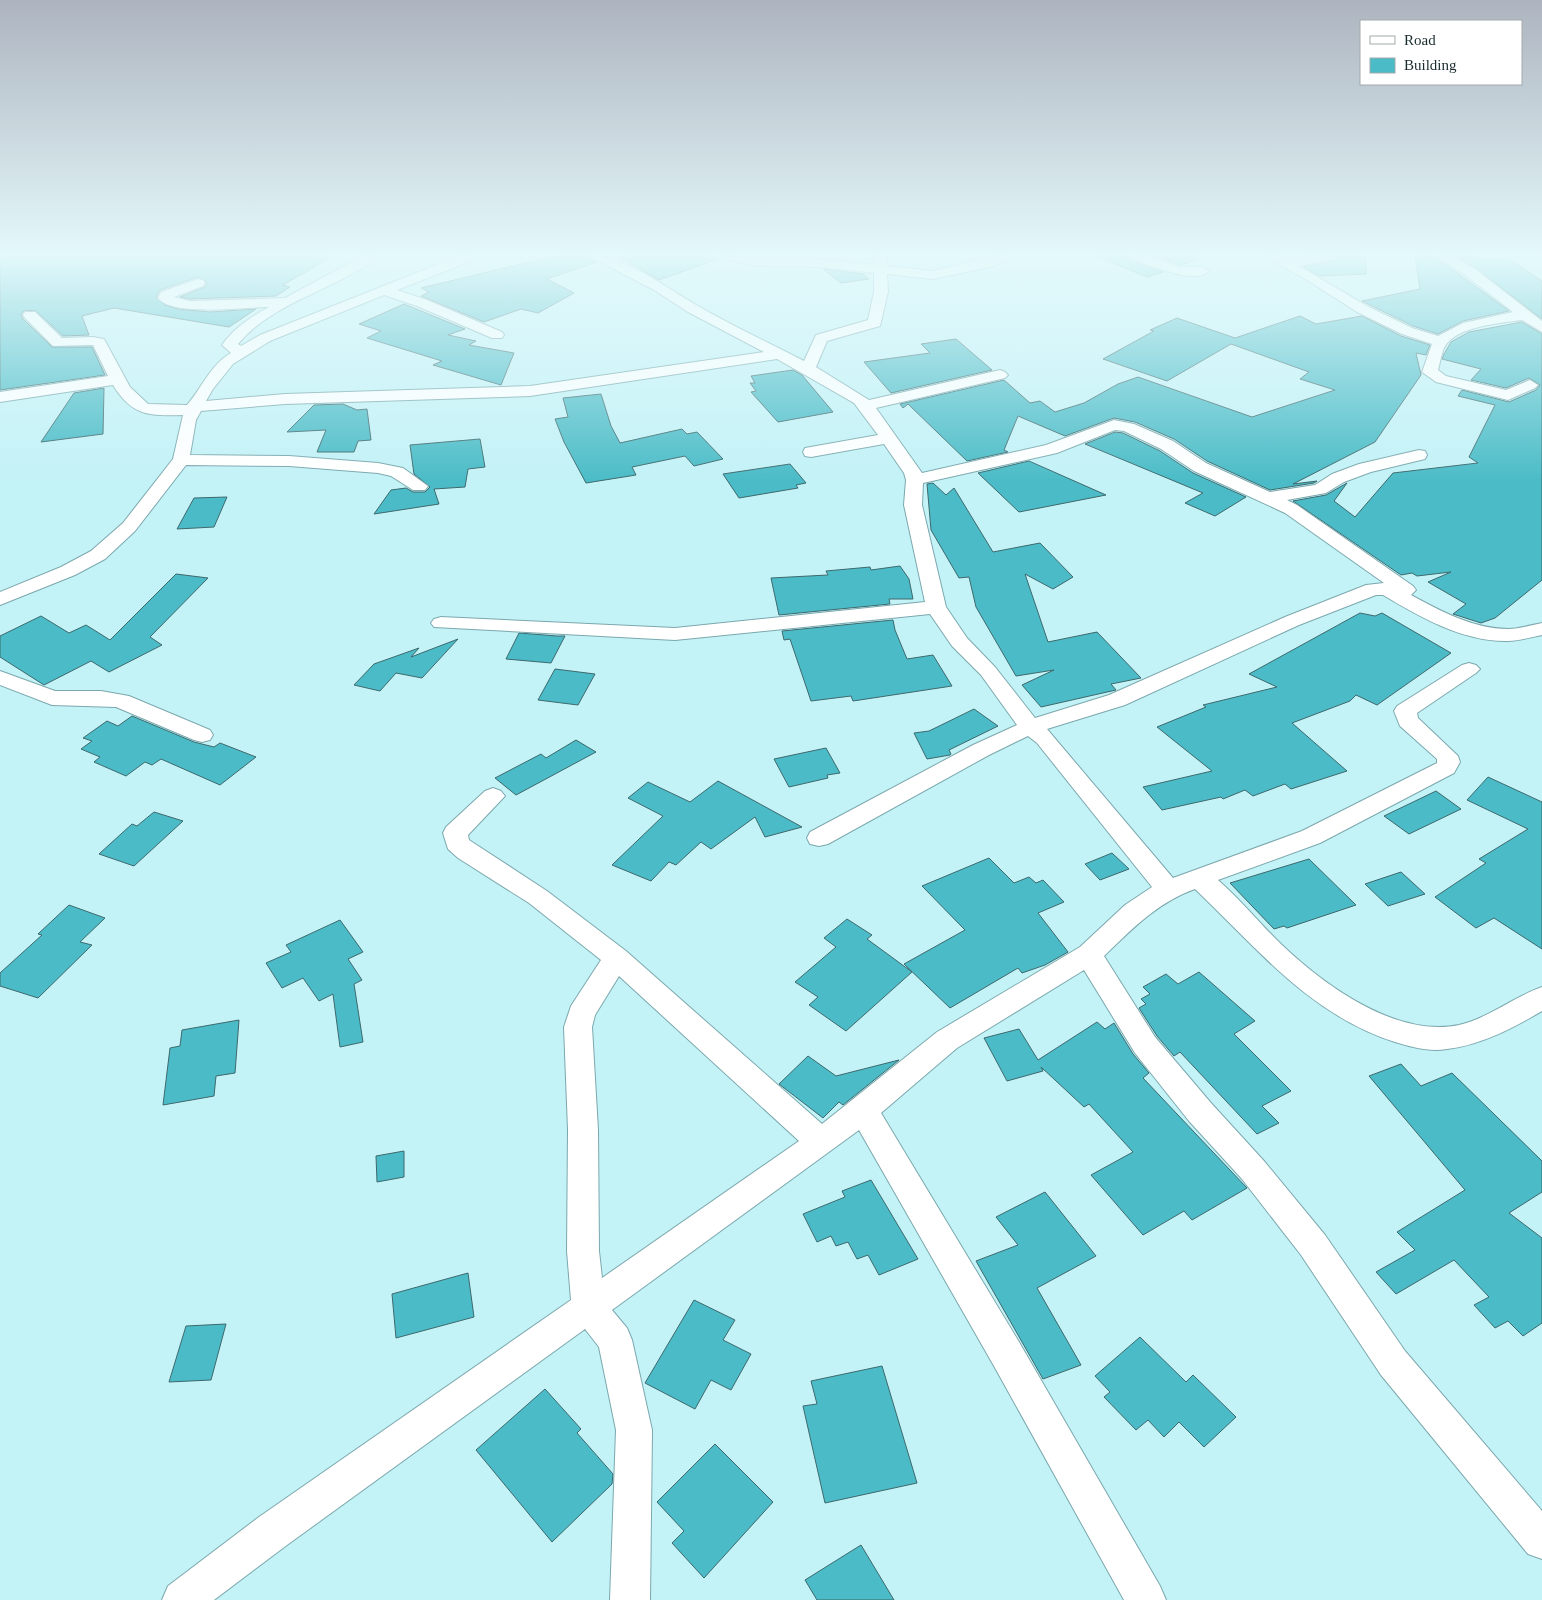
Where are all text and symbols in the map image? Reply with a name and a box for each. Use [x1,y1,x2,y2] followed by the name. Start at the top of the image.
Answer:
[1360,20,1522,85] legend
[1404,32,1436,48] text: Road
[1404,57,1457,73] text: Building

